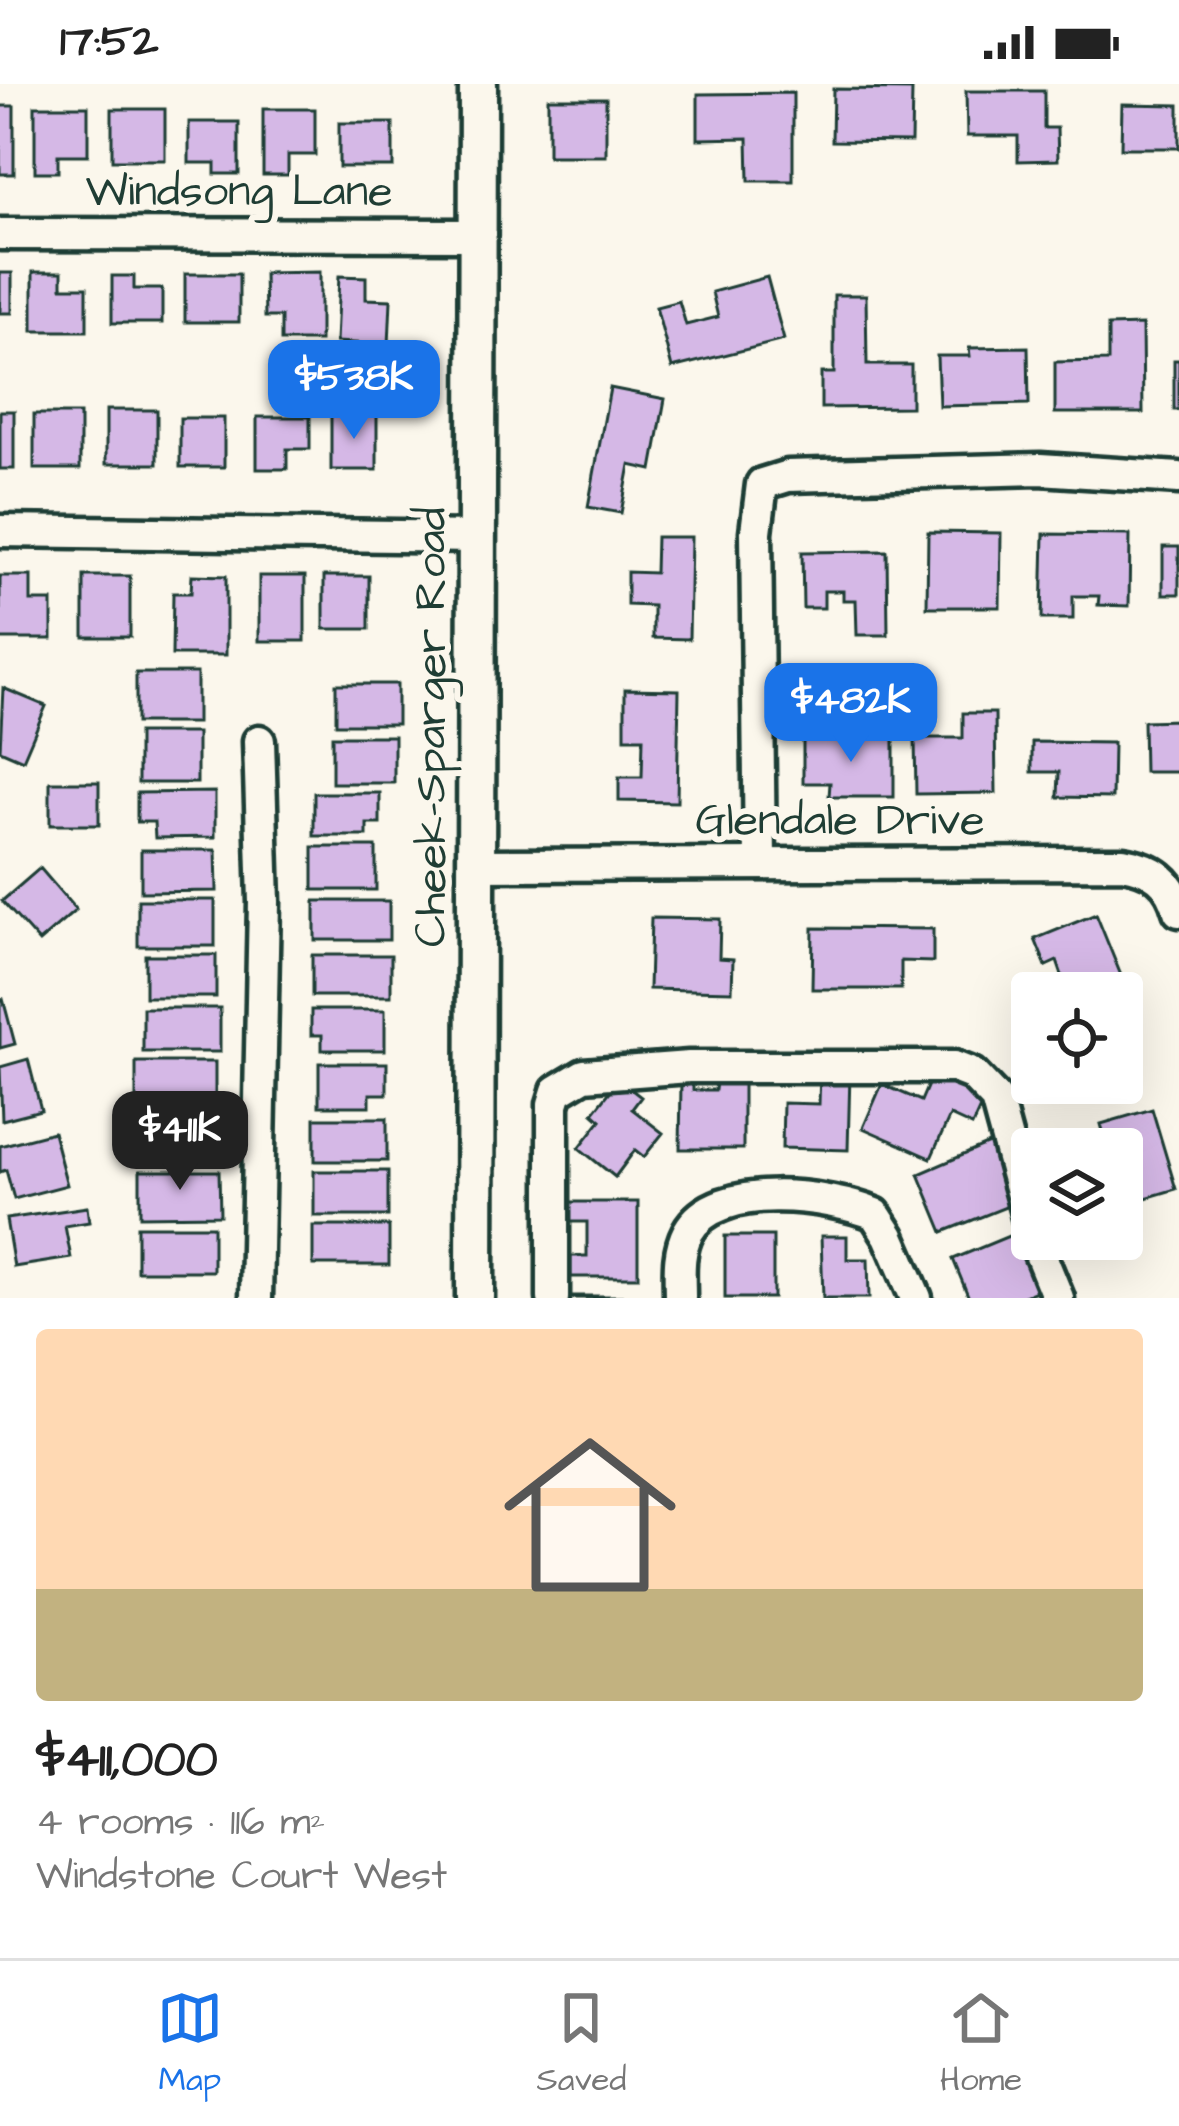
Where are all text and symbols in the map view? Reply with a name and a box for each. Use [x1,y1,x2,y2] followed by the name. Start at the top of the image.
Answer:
[60,11,159,73] text: 17:52
[85,161,393,223] street label: Windsong Lane
[270,340,438,442] pin: $538K
[295,352,413,406] text: $538K
[401,507,463,947] street label: Cheek-Sparger Road
[767,663,935,765] pin: $482K
[791,675,911,729] text: $482K
[696,790,984,852] street label: Glendale Drive
[1011,972,1143,1260] map controls
[1011,972,1143,1104] button: locate
[96,1091,264,1193] pin: $411K
[139,1103,221,1157] text: $411K
[1011,1128,1143,1260] button: layers
[482,1407,698,1623] icon: home
[36,1725,218,1796] text: $411,000
[36,1796,325,1850] text: 4 rooms · 116 m²
[36,1850,447,1904] text: Windstone Court West
[157,1985,223,2103] tab: Map
[537,1985,626,2103] tab: Saved
[940,1985,1022,2103] tab: Home

